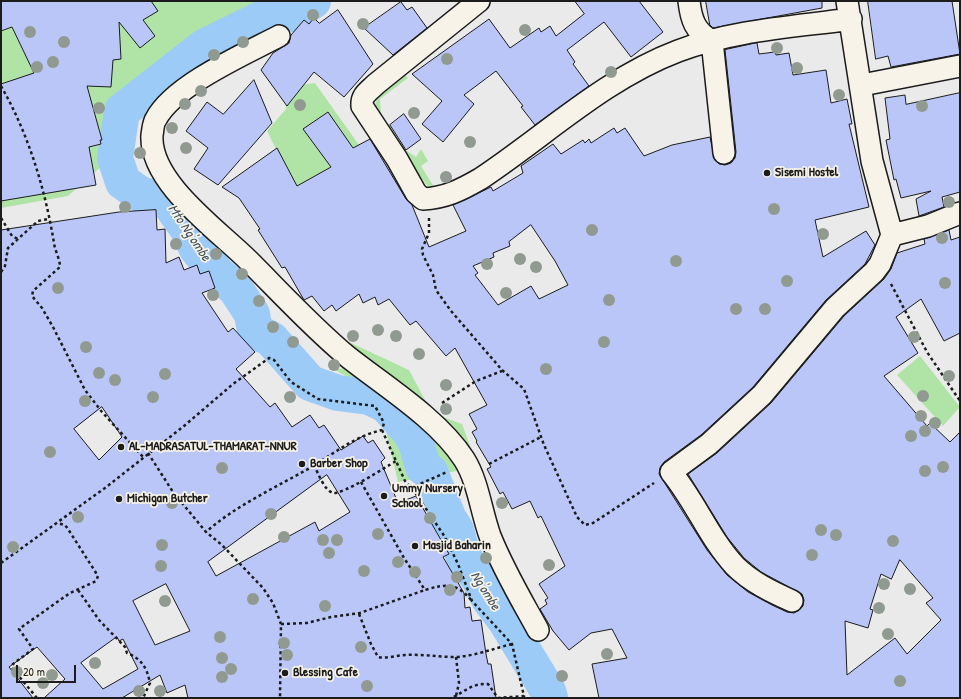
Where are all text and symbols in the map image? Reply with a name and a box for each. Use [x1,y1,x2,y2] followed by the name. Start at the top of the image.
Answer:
[775,165,838,181] place label: Sisemi Hostel
[762,168,772,178] marker: Sisemi Hostel
[164,202,214,264] water label: Mto Ng'ombe
[129,439,297,455] place label: AL-MADRASATUL-THAMARAT-NNUR
[116,442,126,452] marker: AL-MADRASATUL-THAMARAT-NNUR
[310,456,367,472] place label: Barber Shop
[297,459,307,469] marker: Barber Shop
[392,481,463,512] place label: Ummy Nursery School
[127,491,208,507] place label: Michigan Butcher
[379,491,389,501] marker: Ummy Nursery School
[114,494,124,504] marker: Michigan Butcher
[423,538,491,554] place label: Masjid Baharin
[410,541,420,551] marker: Masjid Baharin
[467,569,503,613] water label: Ng'ombe
[18,657,78,683] scale bar
[23,663,45,680] text: 20 m
[293,665,358,681] place label: Blessing Cafe
[280,668,290,678] marker: Blessing Cafe

